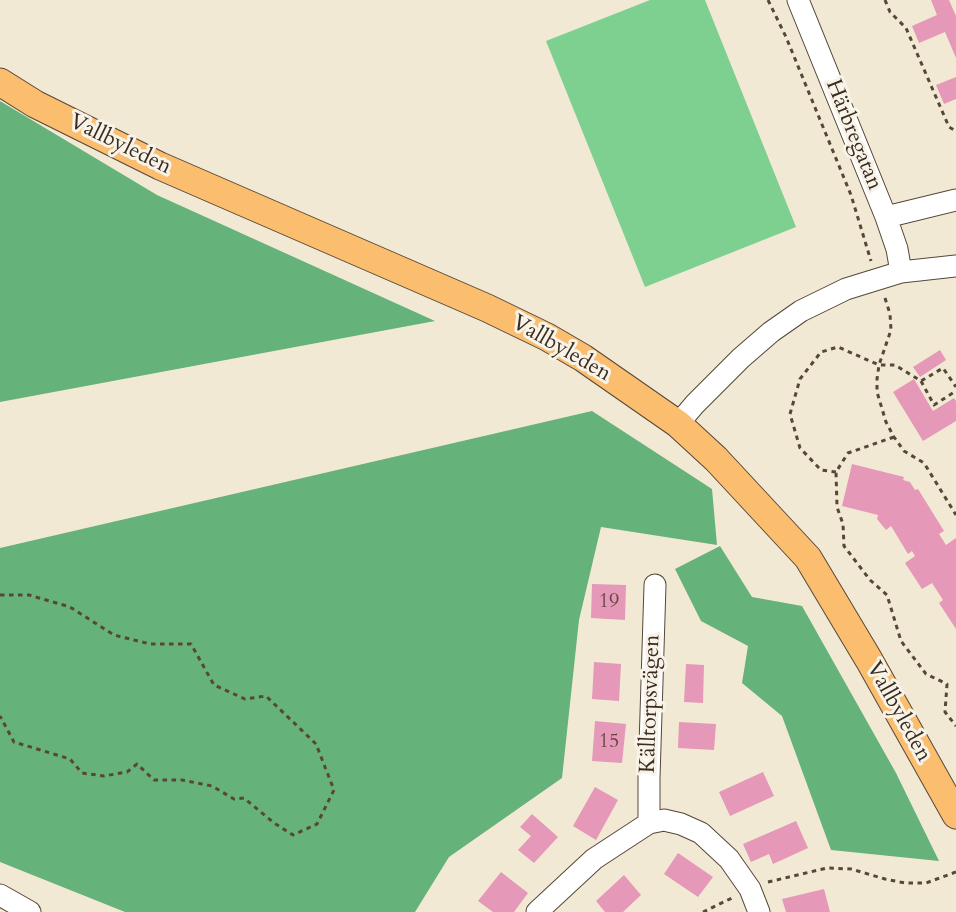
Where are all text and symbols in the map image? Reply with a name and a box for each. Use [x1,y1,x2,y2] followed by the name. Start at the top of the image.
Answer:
[819,76,887,194] street label: Härbregatan
[65,109,175,181] street label: Vallbyleden
[507,310,615,388] street label: Vallbyleden
[599,590,619,614] house number: 19
[635,634,667,774] street label: Källtorpsvägen
[860,657,936,767] street label: Vallbyleden
[599,730,619,754] house number: 15

